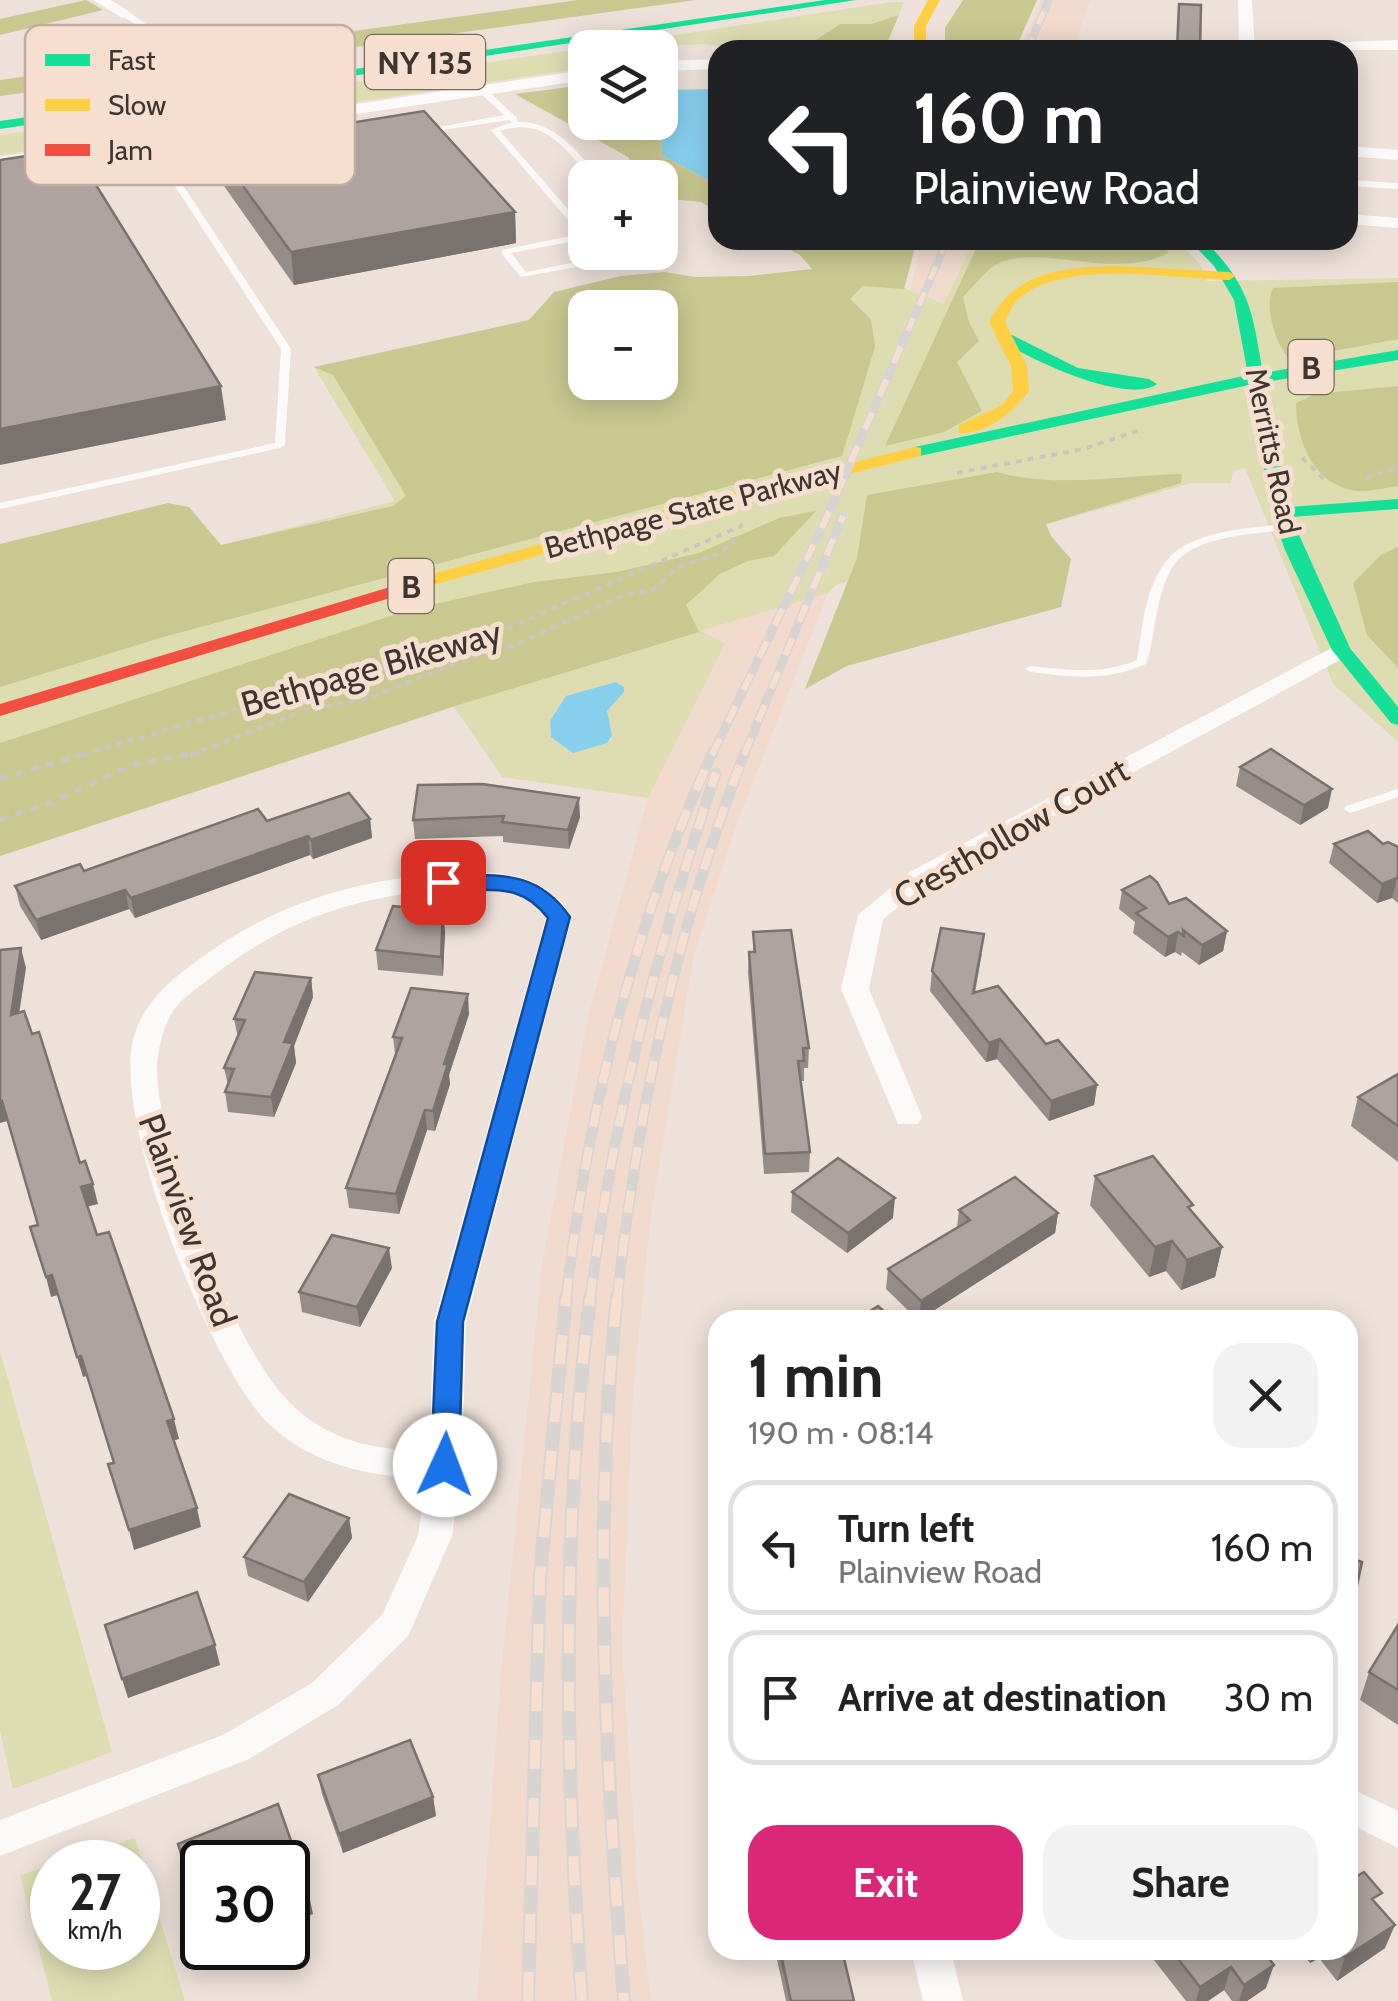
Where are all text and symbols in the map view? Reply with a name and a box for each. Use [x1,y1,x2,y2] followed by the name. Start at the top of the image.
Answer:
[25,25,355,185] legend
[568,30,678,400] map controls
[568,30,678,140] button: layers
[365,35,485,89] road number: NY 135
[108,43,156,77] text: Fast
[913,75,1104,161] text: 160 m
[748,80,878,210] icon: left
[108,88,166,122] text: Slow
[107,133,153,167] text: Jam
[568,160,678,270] button: +
[913,161,1200,215] text: Plainview Road
[568,290,678,400] button: −
[1288,340,1334,394] road number: B
[1237,364,1309,538] street label: Merritts Road
[541,452,845,566] street label: Bethpage State Parkway
[388,559,434,613] road number: B
[236,610,507,726] street label: Bethpage Bikeway
[886,748,1136,918] street label: Cresthollow Court
[401,840,486,925] pin
[416,855,471,910] icon: arrive
[130,1108,246,1332] street label: Plainview Road
[748,1339,883,1412] text: 1 min
[1213,1343,1318,1448] button: close
[393,1413,497,1517] position arrow
[748,1413,934,1452] text: 190 m · 08:14
[838,1505,974,1552] text: Turn left
[753,1520,808,1575] icon: left
[1211,1524,1313,1571] text: 160 m
[838,1552,1042,1591] text: Plainview Road
[753,1670,808,1725] icon: arrive
[838,1674,1167,1721] text: Arrive at destination
[1224,1674,1313,1721] text: 30 m
[748,1825,1023,1940] button: Exit
[1043,1825,1318,1940] button: Share
[180,1840,310,1970] speed limit sign: 30
[69,1862,121,1923] text: 27
[68,1915,122,1945] text: km/h

